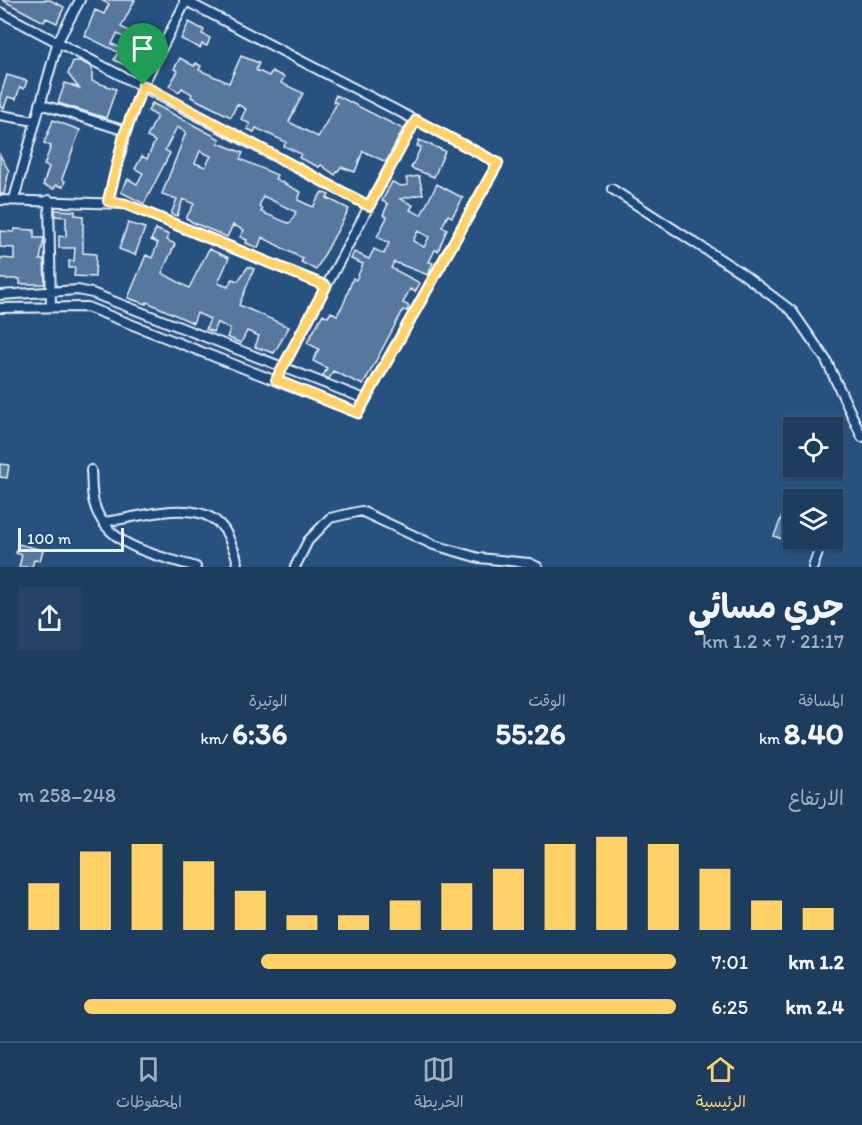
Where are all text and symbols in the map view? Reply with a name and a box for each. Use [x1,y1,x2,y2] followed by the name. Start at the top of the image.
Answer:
[117,23,168,85] pin
[126,32,159,65] icon: arrive
[783,417,843,549] map controls
[783,417,843,477] button: locate
[783,489,843,549] button: layers
[18,525,124,552] scale bar
[27,529,71,548] text: 100 m
[18,587,81,650] button: share
[688,587,844,626] text: جري مسائي
[702,629,844,653] text: 21:17 · 7 × 1.2 km
[249,691,287,710] text: الوتيرة
[528,691,566,710] text: الوقت
[798,691,844,710] text: المسافة
[232,715,287,752] text: 6:36
[495,715,566,752] text: 55:26
[784,715,844,752] text: 8.40
[200,729,232,748] text: /km
[759,729,784,748] text: km
[18,783,116,807] text: 248–258 m
[788,786,844,810] text: الارتفاع
[712,950,748,974] text: 7:01
[788,950,844,974] text: 1.2 km
[712,995,748,1019] text: 6:25
[786,995,844,1019] text: 2.4 km
[116,1053,182,1116] tab: المحفوظات
[414,1053,464,1116] tab: الخريطة
[696,1053,746,1116] tab: الرئيسية

